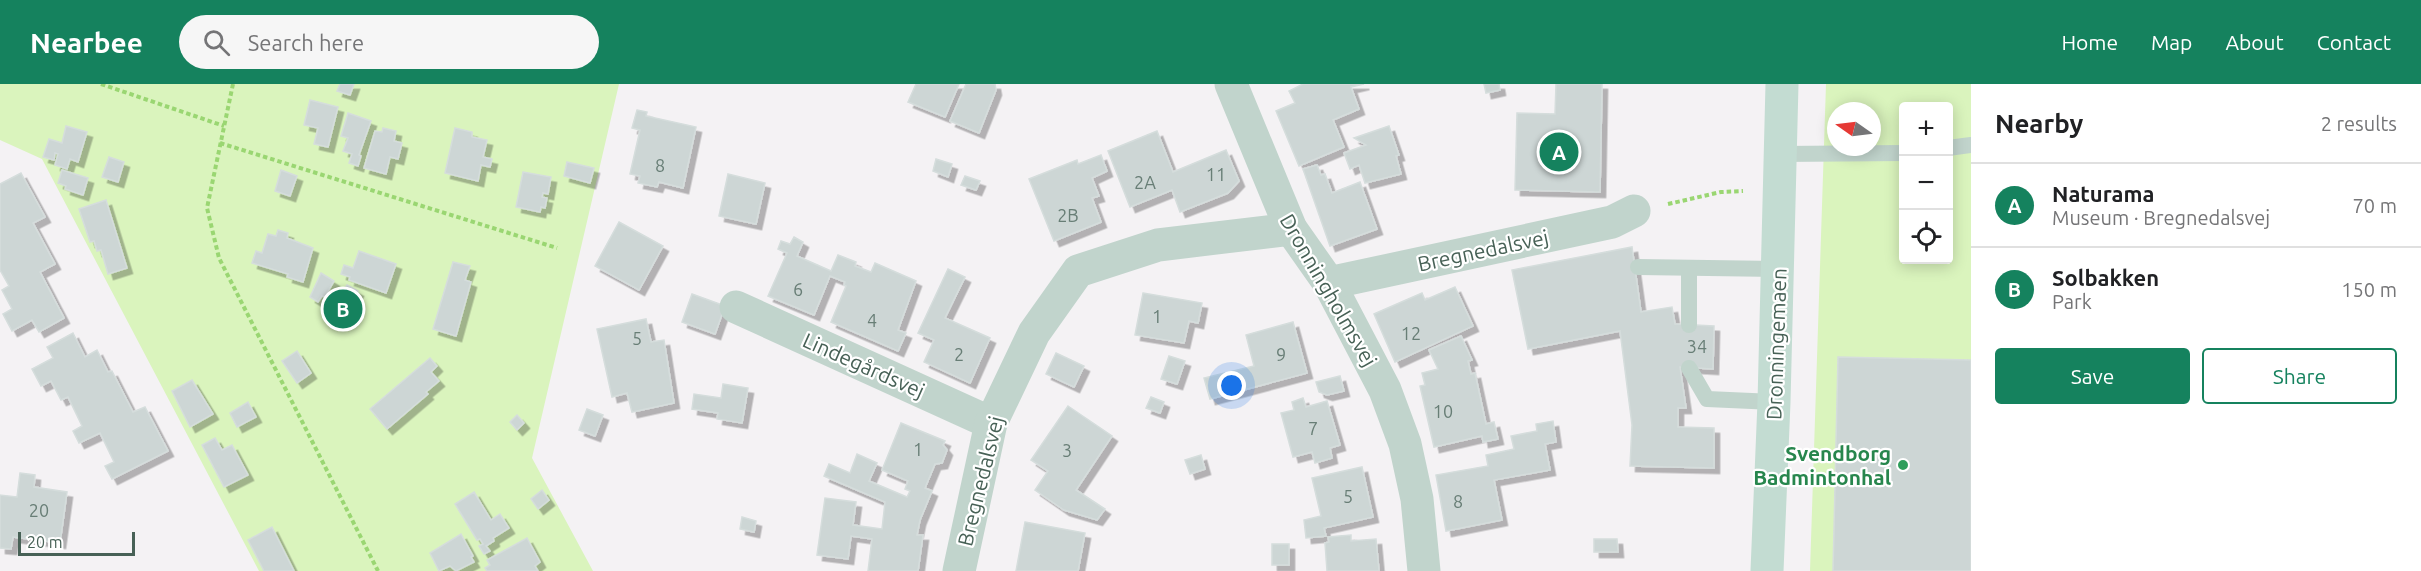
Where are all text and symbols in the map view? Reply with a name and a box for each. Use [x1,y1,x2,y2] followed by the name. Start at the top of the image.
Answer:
[179,15,599,69] search box
[200,26,233,59] icon: search
[30,27,143,58] text: Nearbee
[248,30,364,55] text: Search here
[2061,30,2118,54] text: Home
[2151,30,2192,54] text: Map
[2225,30,2284,54] text: About
[2317,30,2391,54] text: Contact
[1827,102,1881,156] north arrow
[1899,102,1953,264] map controls
[1899,102,1953,156] button: +
[1995,109,2083,138] text: Nearby
[2321,112,2397,135] text: 2 results
[1540,130,1578,174] pin: A
[655,155,665,175] house number: 8
[1899,156,1953,210] button: −
[1206,164,1226,184] house number: 11
[1134,172,1156,192] house number: 2A
[2052,181,2154,206] text: Naturama
[2007,194,2022,217] text: A
[2353,194,2397,217] text: 70 m
[1057,205,1079,225] house number: 2B
[2052,206,2270,229] text: Museum · Bregnedalsvej
[1276,209,1382,371] street label: Dronningholmsvej
[1899,210,1953,264] button: locate
[1415,224,1551,276] street label: Bregnedalsvej
[2052,265,2159,290] text: Solbakken
[1761,267,1791,421] street label: Dronningemaen
[2008,278,2021,301] text: B
[2341,278,2397,301] text: 150 m
[793,279,803,299] house number: 6
[324,286,362,332] pin: B
[2052,290,2092,313] text: Park
[1152,306,1162,326] house number: 1
[867,310,877,330] house number: 4
[1401,323,1421,343] house number: 12
[799,327,929,403] street label: Lindegårdsvej
[632,328,642,348] house number: 5
[1687,336,1707,356] house number: 34
[954,344,964,364] house number: 2
[1276,344,1286,364] house number: 9
[1995,348,2190,404] button: Save
[2202,348,2397,404] button: Share
[1217,371,1246,400] your location
[1433,401,1453,421] house number: 10
[952,414,1008,548] street label: Bregnedalsvej
[1308,418,1318,438] house number: 7
[913,439,923,459] house number: 1
[1062,440,1072,460] house number: 3
[1753,441,1891,489] place label: Svendborg Badmintonhal
[1896,458,1910,472] marker: Svendborg Badmintonhal
[1343,486,1353,506] house number: 5
[1453,491,1463,511] house number: 8
[29,500,49,520] house number: 20
[18,529,135,556] scale bar
[27,533,63,551] text: 20 m

